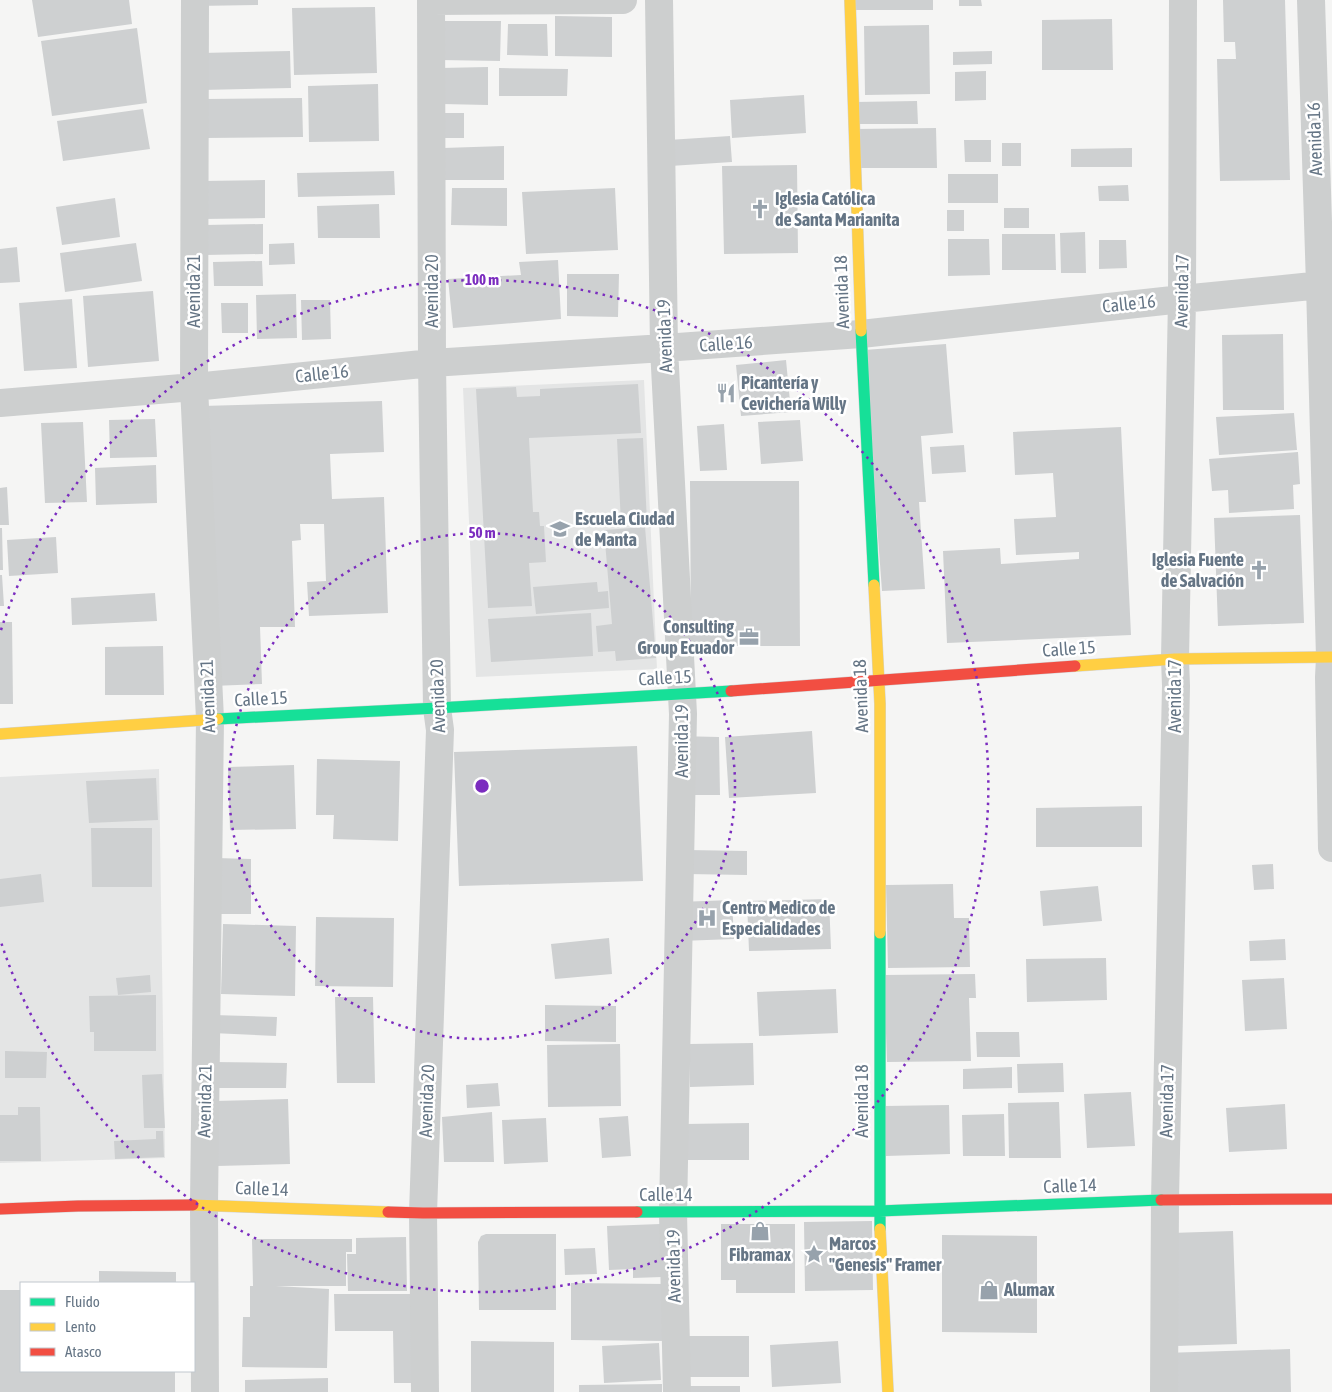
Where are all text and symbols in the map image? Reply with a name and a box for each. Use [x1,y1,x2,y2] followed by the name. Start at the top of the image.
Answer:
[1303,102,1326,176] street label: Avenida 16
[775,188,900,230] place label: Iglesia Católica de Santa Marianita
[749,198,771,220] church icon: Iglesia Católica de Santa Marianita
[183,254,204,328] street label: Avenida 21
[421,254,442,328] street label: Avenida 20
[1170,254,1193,328] street label: Avenida 17
[830,255,853,329] street label: Avenida 18
[465,271,499,288] text: 100 m
[1101,290,1157,317] street label: Calle 16
[653,299,676,373] street label: Avenida 19
[699,331,753,356] street label: Calle 16
[294,360,350,387] street label: Calle 16
[741,372,847,414] place label: Picantería y Cevichería Willy
[715,382,737,404] restaurant icon: Picantería y Cevichería Willy
[575,508,675,550] place label: Escuela Ciudad de Manta
[549,518,571,540] school or university icon: Escuela Ciudad de Manta
[469,524,496,541] text: 50 m
[1152,549,1244,591] place label: Iglesia Fuente de Salvación
[1248,559,1270,581] church icon: Iglesia Fuente de Salvación
[637,616,735,658] place label: Consulting Group Ecuador
[738,626,760,648] office icon: Consulting Group Ecuador
[1042,636,1096,661] street label: Calle 15
[196,659,219,733] street label: Avenida 21
[426,659,449,733] street label: Avenida 20
[849,659,872,733] street label: Avenida 18
[1164,659,1185,733] street label: Avenida 17
[638,666,692,689] street label: Calle 15
[234,687,288,710] street label: Calle 15
[671,704,692,778] street label: Avenida 19
[473,777,491,795] centre of rings
[722,897,836,939] place label: Centro Medico de Especialidades
[696,907,718,929] hospital icon: Centro Medico de Especialidades
[193,1064,216,1138] street label: Avenida 21
[415,1064,438,1138] street label: Avenida 20
[851,1064,872,1138] street label: Avenida 18
[1155,1064,1178,1138] street label: Avenida 17
[1043,1174,1097,1197] street label: Calle 14
[235,1177,289,1200] street label: Calle 14
[639,1184,693,1205] street label: Calle 14
[749,1220,771,1242] shop icon: Fibramax
[662,1229,685,1303] street label: Avenida 19
[829,1233,942,1275] place label: Marcos "Genesis" Framer
[803,1243,825,1265] place icon: Marcos "Genesis" Framer
[729,1244,792,1265] place label: Fibramax
[978,1279,1000,1301] shop icon: Alumax
[1003,1279,1056,1300] place label: Alumax
[20,1282,195,1372] legend
[65,1293,100,1310] text: Fluido
[65,1318,96,1335] text: Lento
[65,1343,102,1360] text: Atasco

